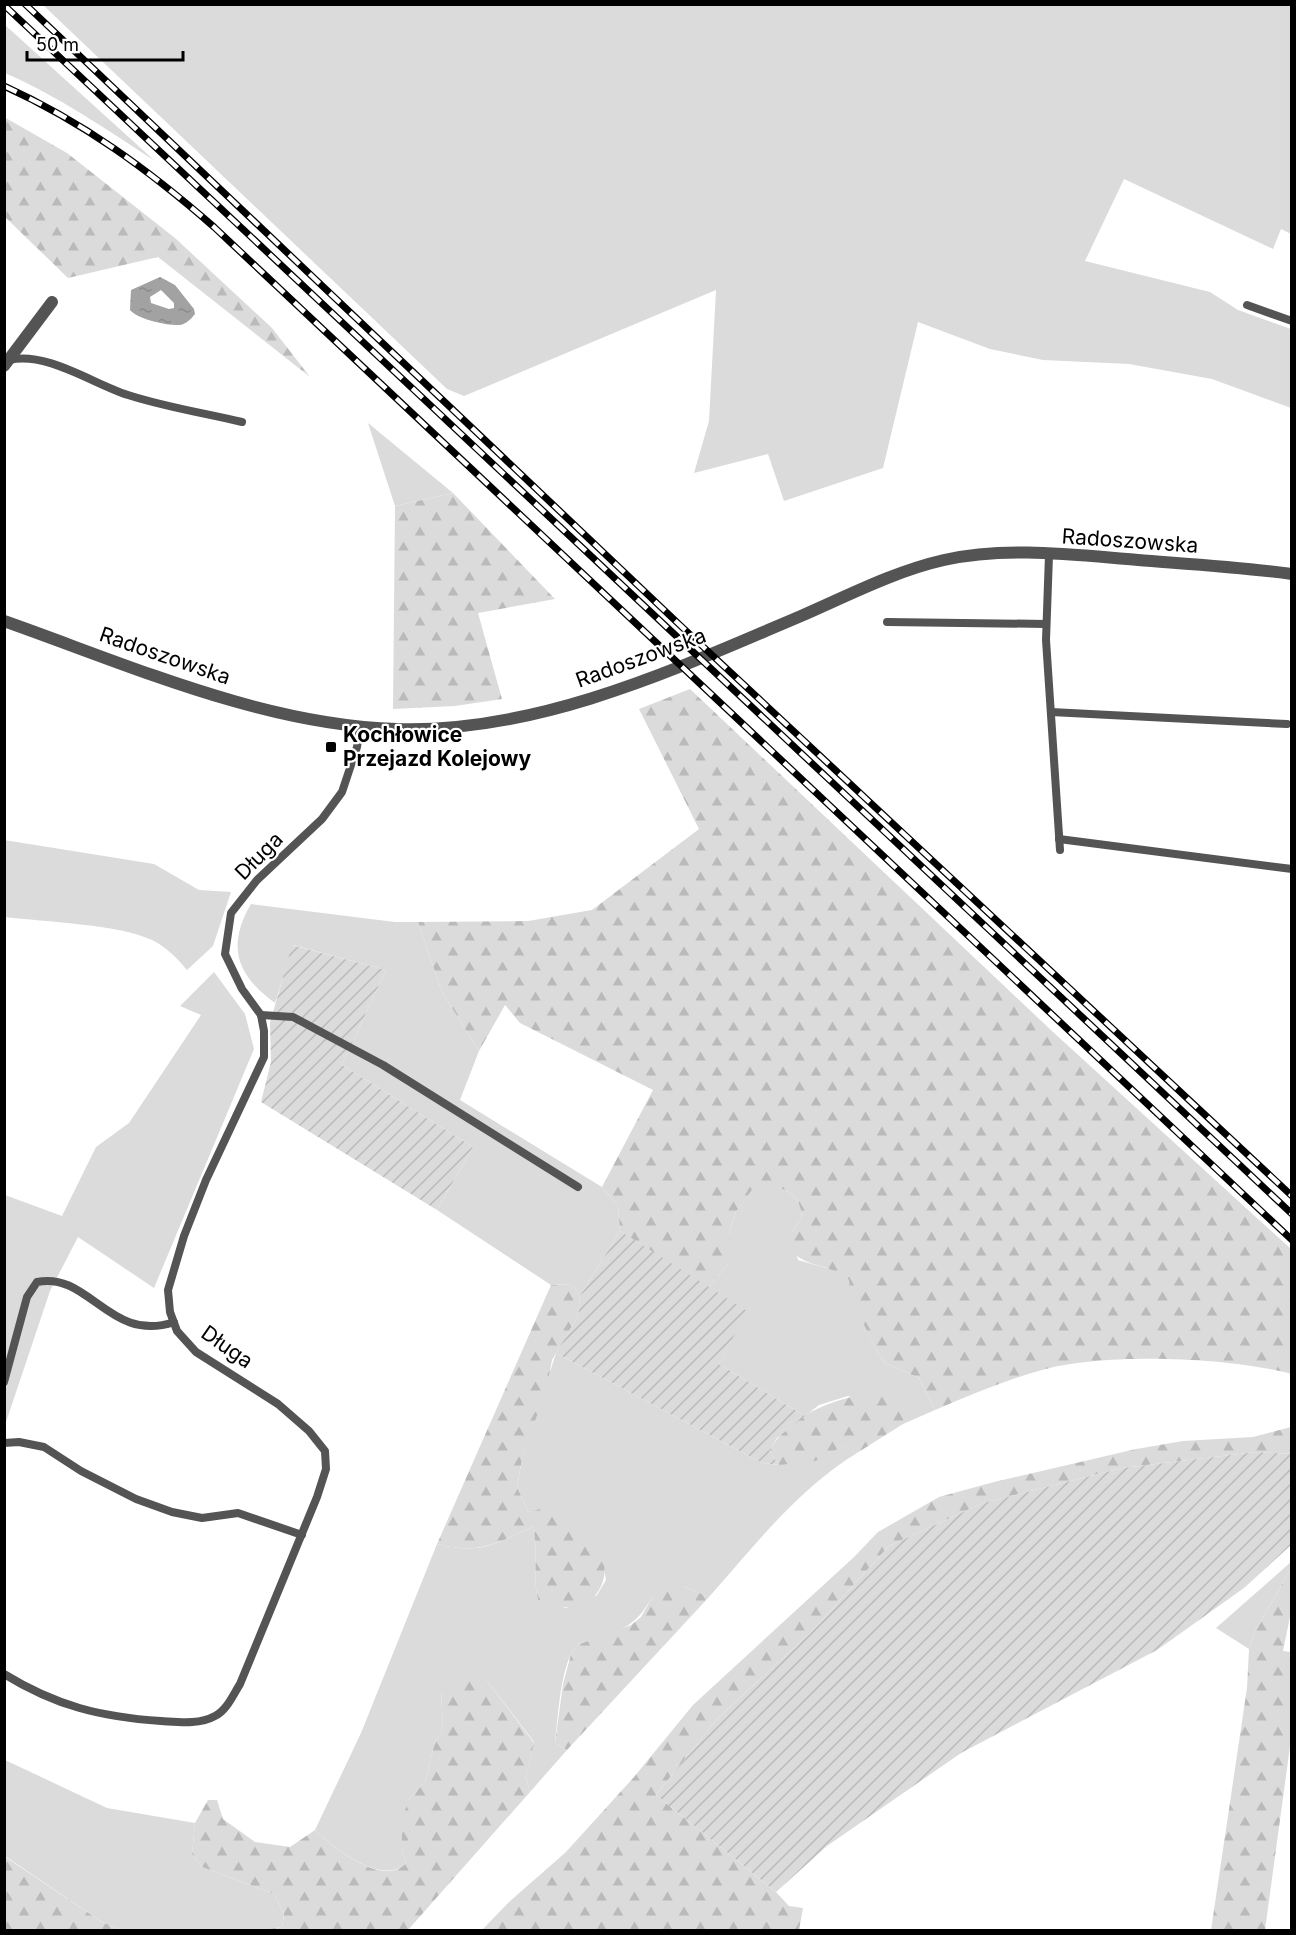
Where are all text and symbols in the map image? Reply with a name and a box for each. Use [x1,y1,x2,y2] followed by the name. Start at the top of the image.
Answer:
[27,24,183,62] scale bar
[36,34,79,55] text: 50 m
[1061,523,1199,558] street label: Radoszowska
[96,621,234,690] street label: Radoszowska
[572,622,709,693] street label: Radoszowska
[343,722,531,771] place label: Kochłowice Przejazd Kolejowy
[324,740,338,754] marker: Kochłowice Przejazd Kolejowy
[230,827,288,885] street label: Długa
[197,1320,258,1373] street label: Długa

